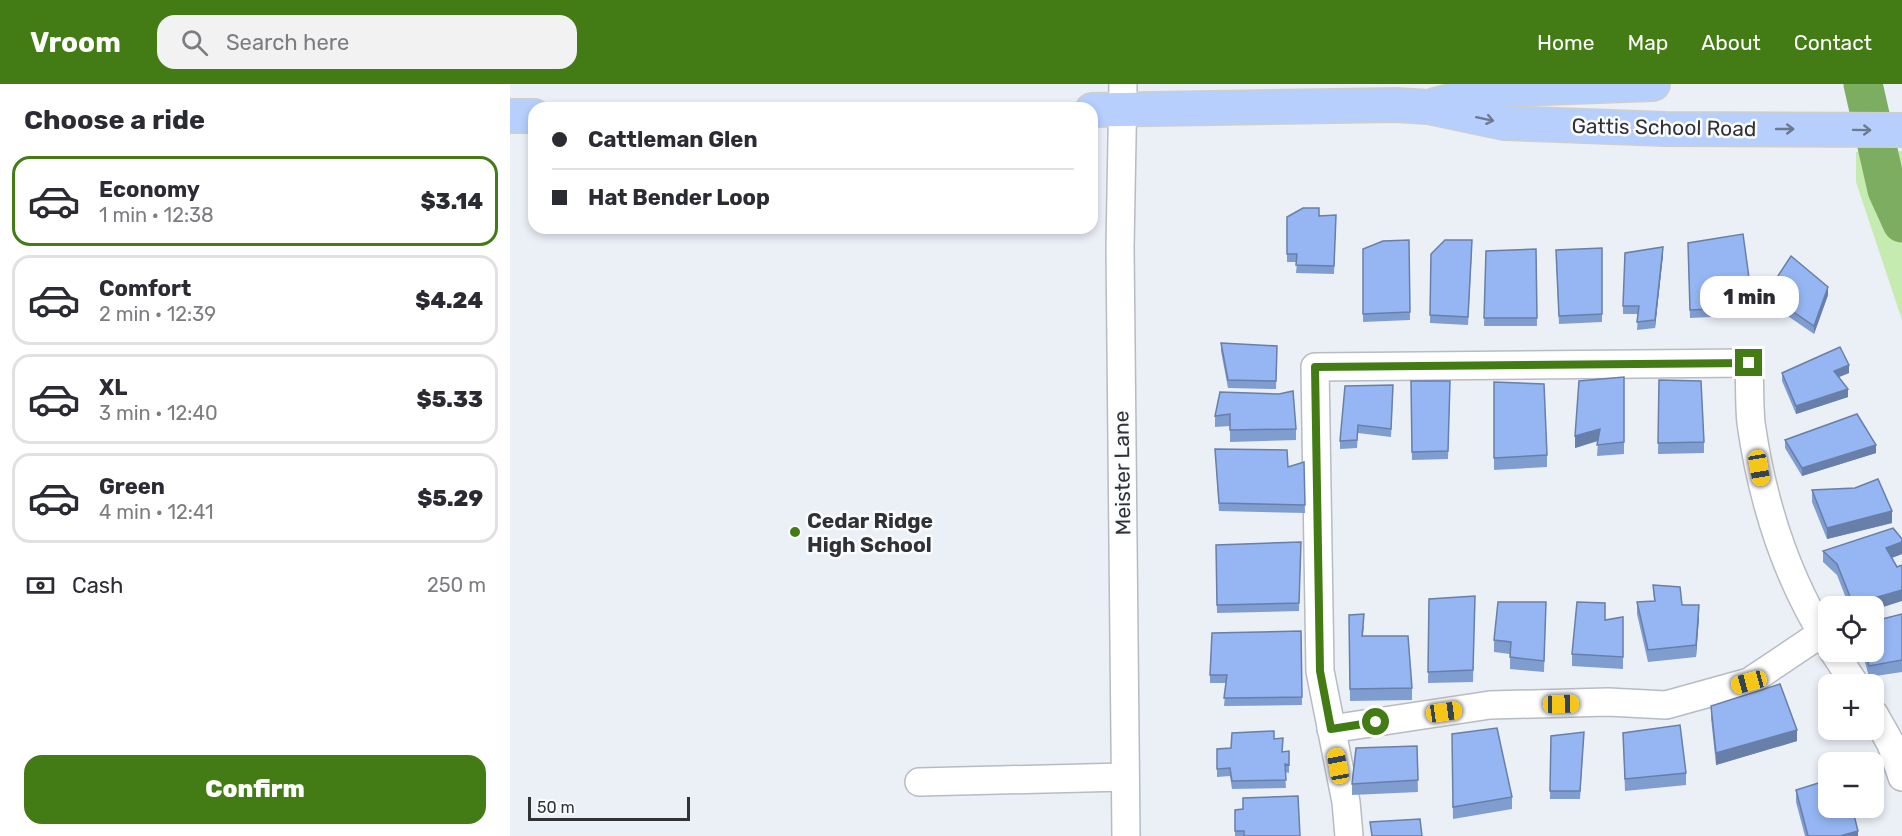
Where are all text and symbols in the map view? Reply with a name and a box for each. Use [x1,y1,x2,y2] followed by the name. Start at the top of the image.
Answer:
[157,15,577,69] search box
[30,26,121,59] text: Vroom
[178,26,211,59] icon: search
[226,29,349,56] text: Search here
[1537,30,1594,55] text: Home
[1627,30,1668,55] text: Map
[1701,30,1761,55] text: About
[1794,30,1872,55] text: Contact
[24,104,205,136] text: Choose a ride
[1571,113,1757,141] street label: Gattis School Road
[1475,114,1495,125] one-way arrow
[1774,123,1794,135] one-way arrow
[1852,124,1872,136] one-way arrow
[588,126,758,153] text: Cattleman Glen
[27,174,81,228] icon: car
[99,176,200,203] text: Economy
[588,184,770,211] text: Hat Bender Loop
[420,188,483,215] text: $3.14
[99,203,214,227] text: 1 min · 12:38
[27,273,81,327] icon: car
[99,275,191,302] text: Comfort
[1700,276,1798,318] callout: 1 min
[1723,285,1776,309] text: 1 min
[415,287,483,314] text: $4.24
[99,302,216,326] text: 2 min · 12:39
[1735,349,1762,376] route end
[27,372,81,426] icon: car
[99,374,127,401] text: XL
[417,386,483,413] text: $5.33
[99,401,218,425] text: 3 min · 12:40
[1108,410,1136,536] street label: Meister Lane
[1747,449,1771,487] car
[27,471,81,525] icon: car
[99,473,165,500] text: Green
[417,485,483,512] text: $5.29
[99,500,213,524] text: 4 min · 12:41
[807,508,933,557] place label: Cedar Ridge High School
[788,525,802,539] marker: Cedar Ridge High School
[24,569,57,602] icon: cash
[72,572,123,599] text: Cash
[427,573,486,597] text: 250 m
[1818,596,1884,818] map controls
[1818,596,1884,662] button: locate
[1729,669,1769,695] car
[1818,674,1884,740] button: +
[1543,695,1579,713] car
[1425,701,1463,723] car
[1362,708,1389,735] route start
[1326,747,1350,785] car
[1818,752,1884,818] button: −
[24,755,486,824] button: Confirm
[528,794,690,822] scale bar
[537,798,575,817] text: 50 m

